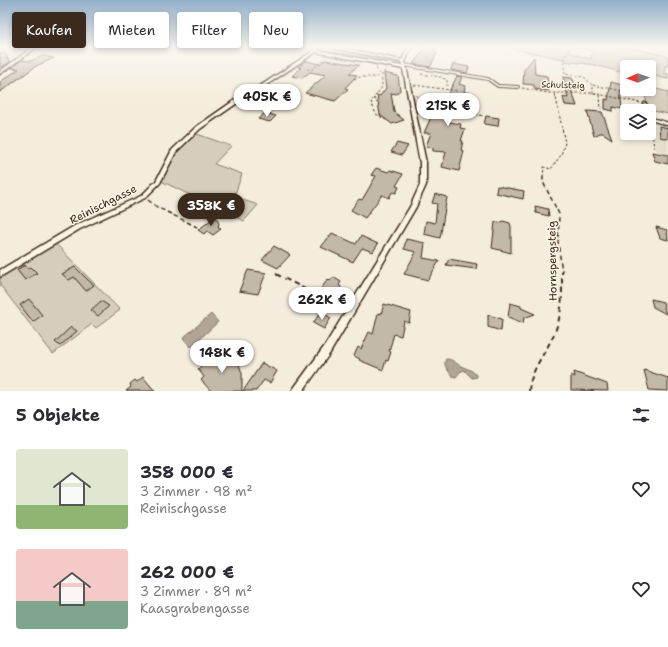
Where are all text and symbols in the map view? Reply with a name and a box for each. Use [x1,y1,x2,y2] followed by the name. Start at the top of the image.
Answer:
[12,12,86,48] chip: Kaufen
[94,12,169,48] chip: Mieten
[177,12,241,48] chip: Filter
[249,12,303,48] chip: Neu
[620,60,656,96] north arrow
[620,60,656,140] map controls
[541,78,585,92] street label: Schulsteig
[234,84,300,118] pin: 405K €
[243,88,291,105] text: 405K €
[415,93,481,127] pin: 215K €
[426,97,470,114] text: 215K €
[620,104,656,140] button: layers
[67,181,139,228] street label: Reinischgasse
[178,193,244,227] pin: 358K €
[187,197,235,214] text: 358K €
[544,220,561,301] street label: Hornspergsteig
[289,287,355,321] pin: 262K €
[297,291,347,308] text: 262K €
[189,340,255,374] pin: 148K €
[199,344,245,361] text: 148K €
[16,404,100,426] text: 5 Objekte
[630,404,652,426] icon: filters
[140,461,234,483] text: 358 000 €
[48,465,96,513] icon: home
[630,478,652,500] icon: heart
[140,483,253,500] text: 3 Zimmer · 98 m²
[140,500,227,517] text: Reinischgasse
[140,561,234,583] text: 262 000 €
[48,565,96,613] icon: home
[630,578,652,600] icon: heart
[140,583,252,600] text: 3 Zimmer · 89 m²
[140,600,250,617] text: Kaasgrabengasse

